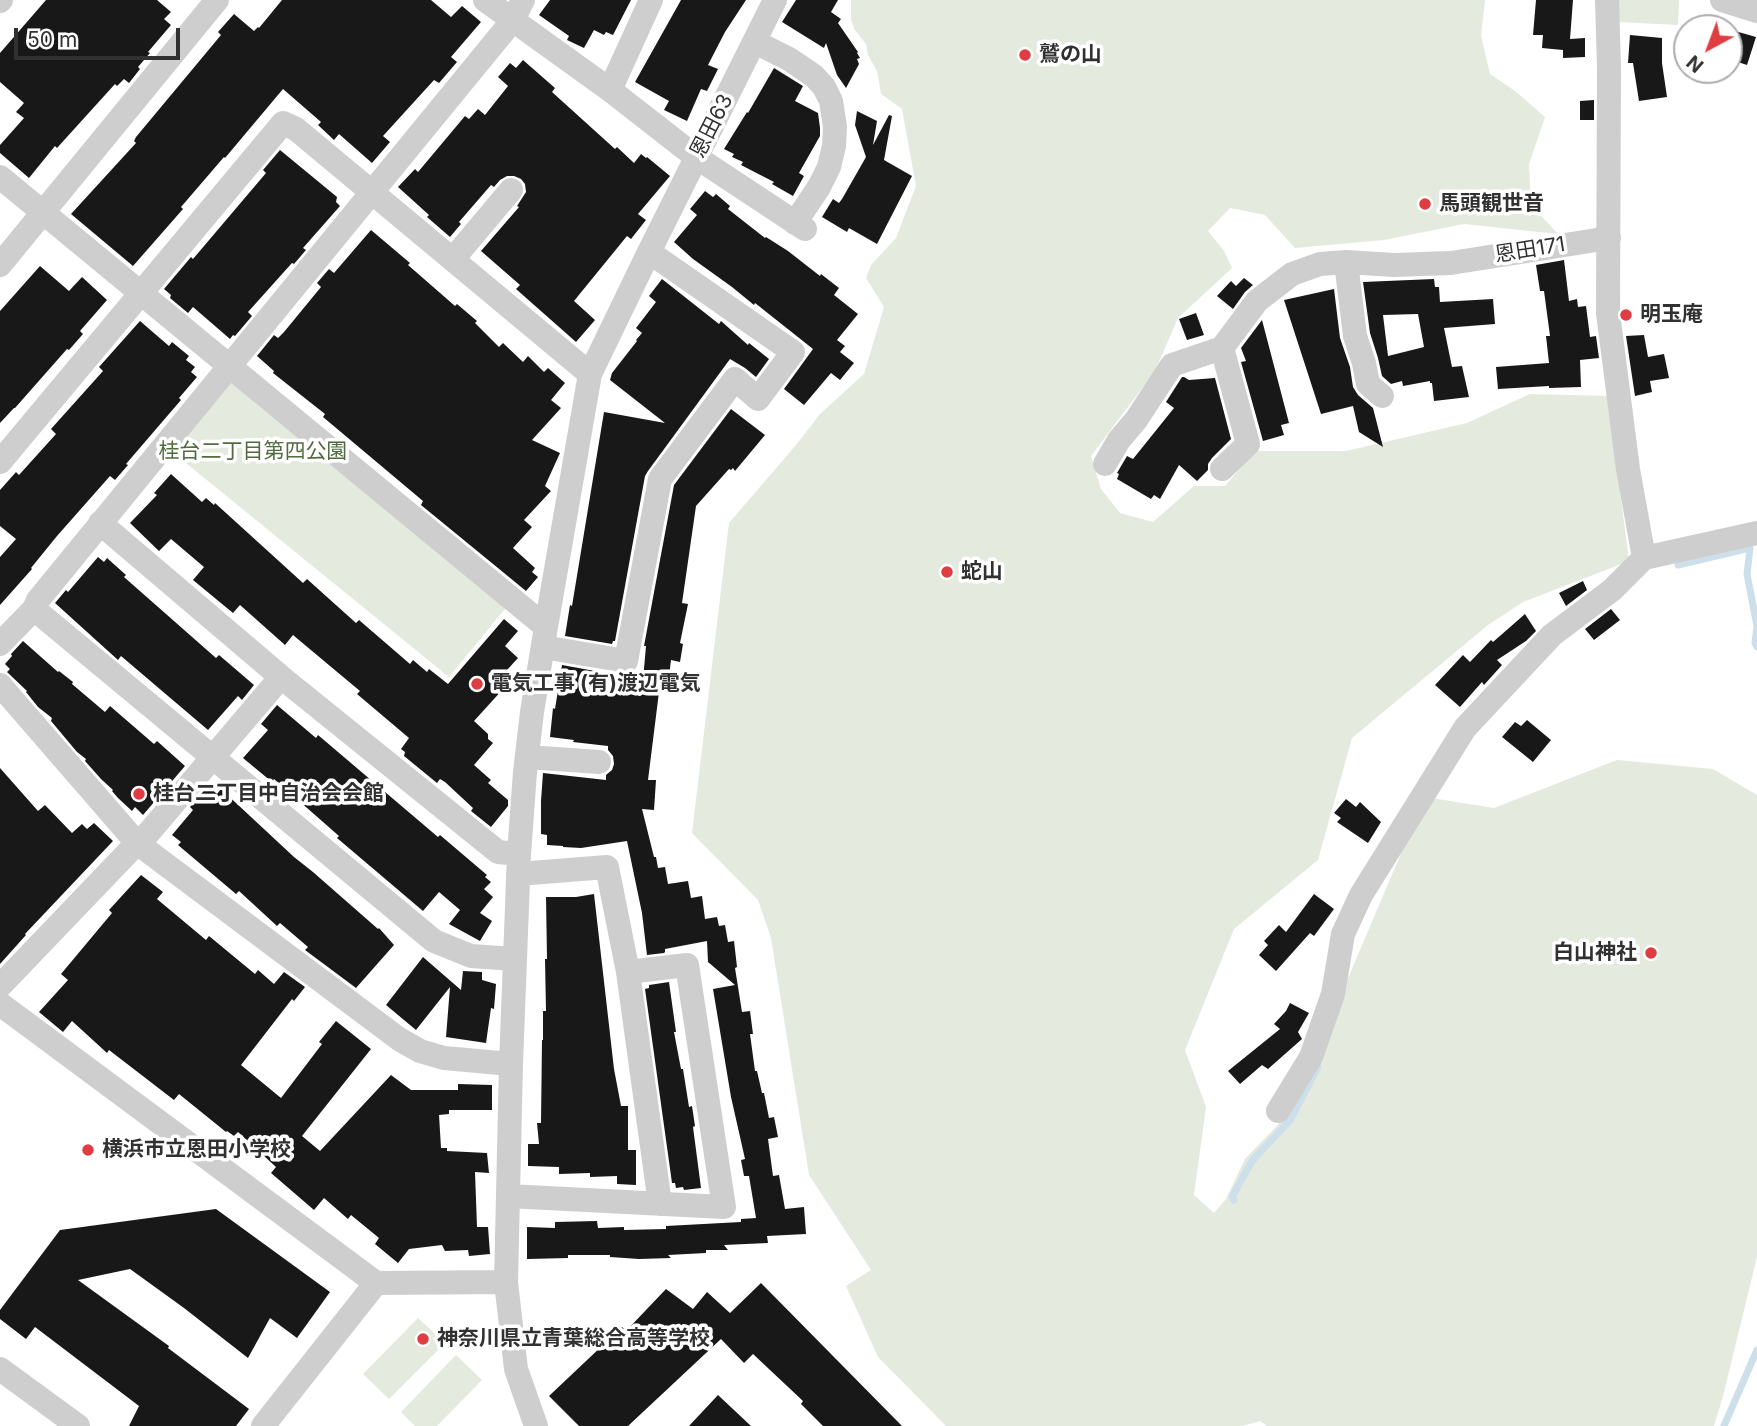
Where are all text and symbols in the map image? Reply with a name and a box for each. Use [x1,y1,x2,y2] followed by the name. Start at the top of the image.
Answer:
[18,14,184,58] scale bar
[1673,14,1743,84] north arrow
[27,27,77,52] text: 50 m
[1039,42,1102,68] place label: 鷲の山
[1017,47,1033,63] marker: 鷲の山
[1682,50,1708,77] text: N
[685,90,739,162] street label: 恩田63
[1439,191,1544,217] place label: 馬頭観世音
[1417,196,1433,212] marker: 馬頭観世音
[1493,232,1567,268] street label: 恩田171
[1640,302,1703,328] place label: 明玉庵
[1618,307,1634,323] marker: 明玉庵
[159,439,347,465] park label: 桂台二丁目第四公園
[961,559,1003,585] place label: 蛇山
[939,564,955,580] marker: 蛇山
[491,671,701,697] place label: 電気工事 (有)渡辺電気
[469,676,485,692] marker: 電気工事 (有)渡辺電気
[153,781,384,807] place label: 桂台二丁目中自治会会館
[131,786,147,802] marker: 桂台二丁目中自治会会館
[1553,940,1637,966] place label: 白山神社
[1643,945,1659,961] marker: 白山神社
[102,1137,291,1163] place label: 横浜市立恩田小学校
[80,1142,96,1158] marker: 横浜市立恩田小学校
[437,1326,710,1352] place label: 神奈川県立青葉総合高等学校
[415,1331,431,1347] marker: 神奈川県立青葉総合高等学校

